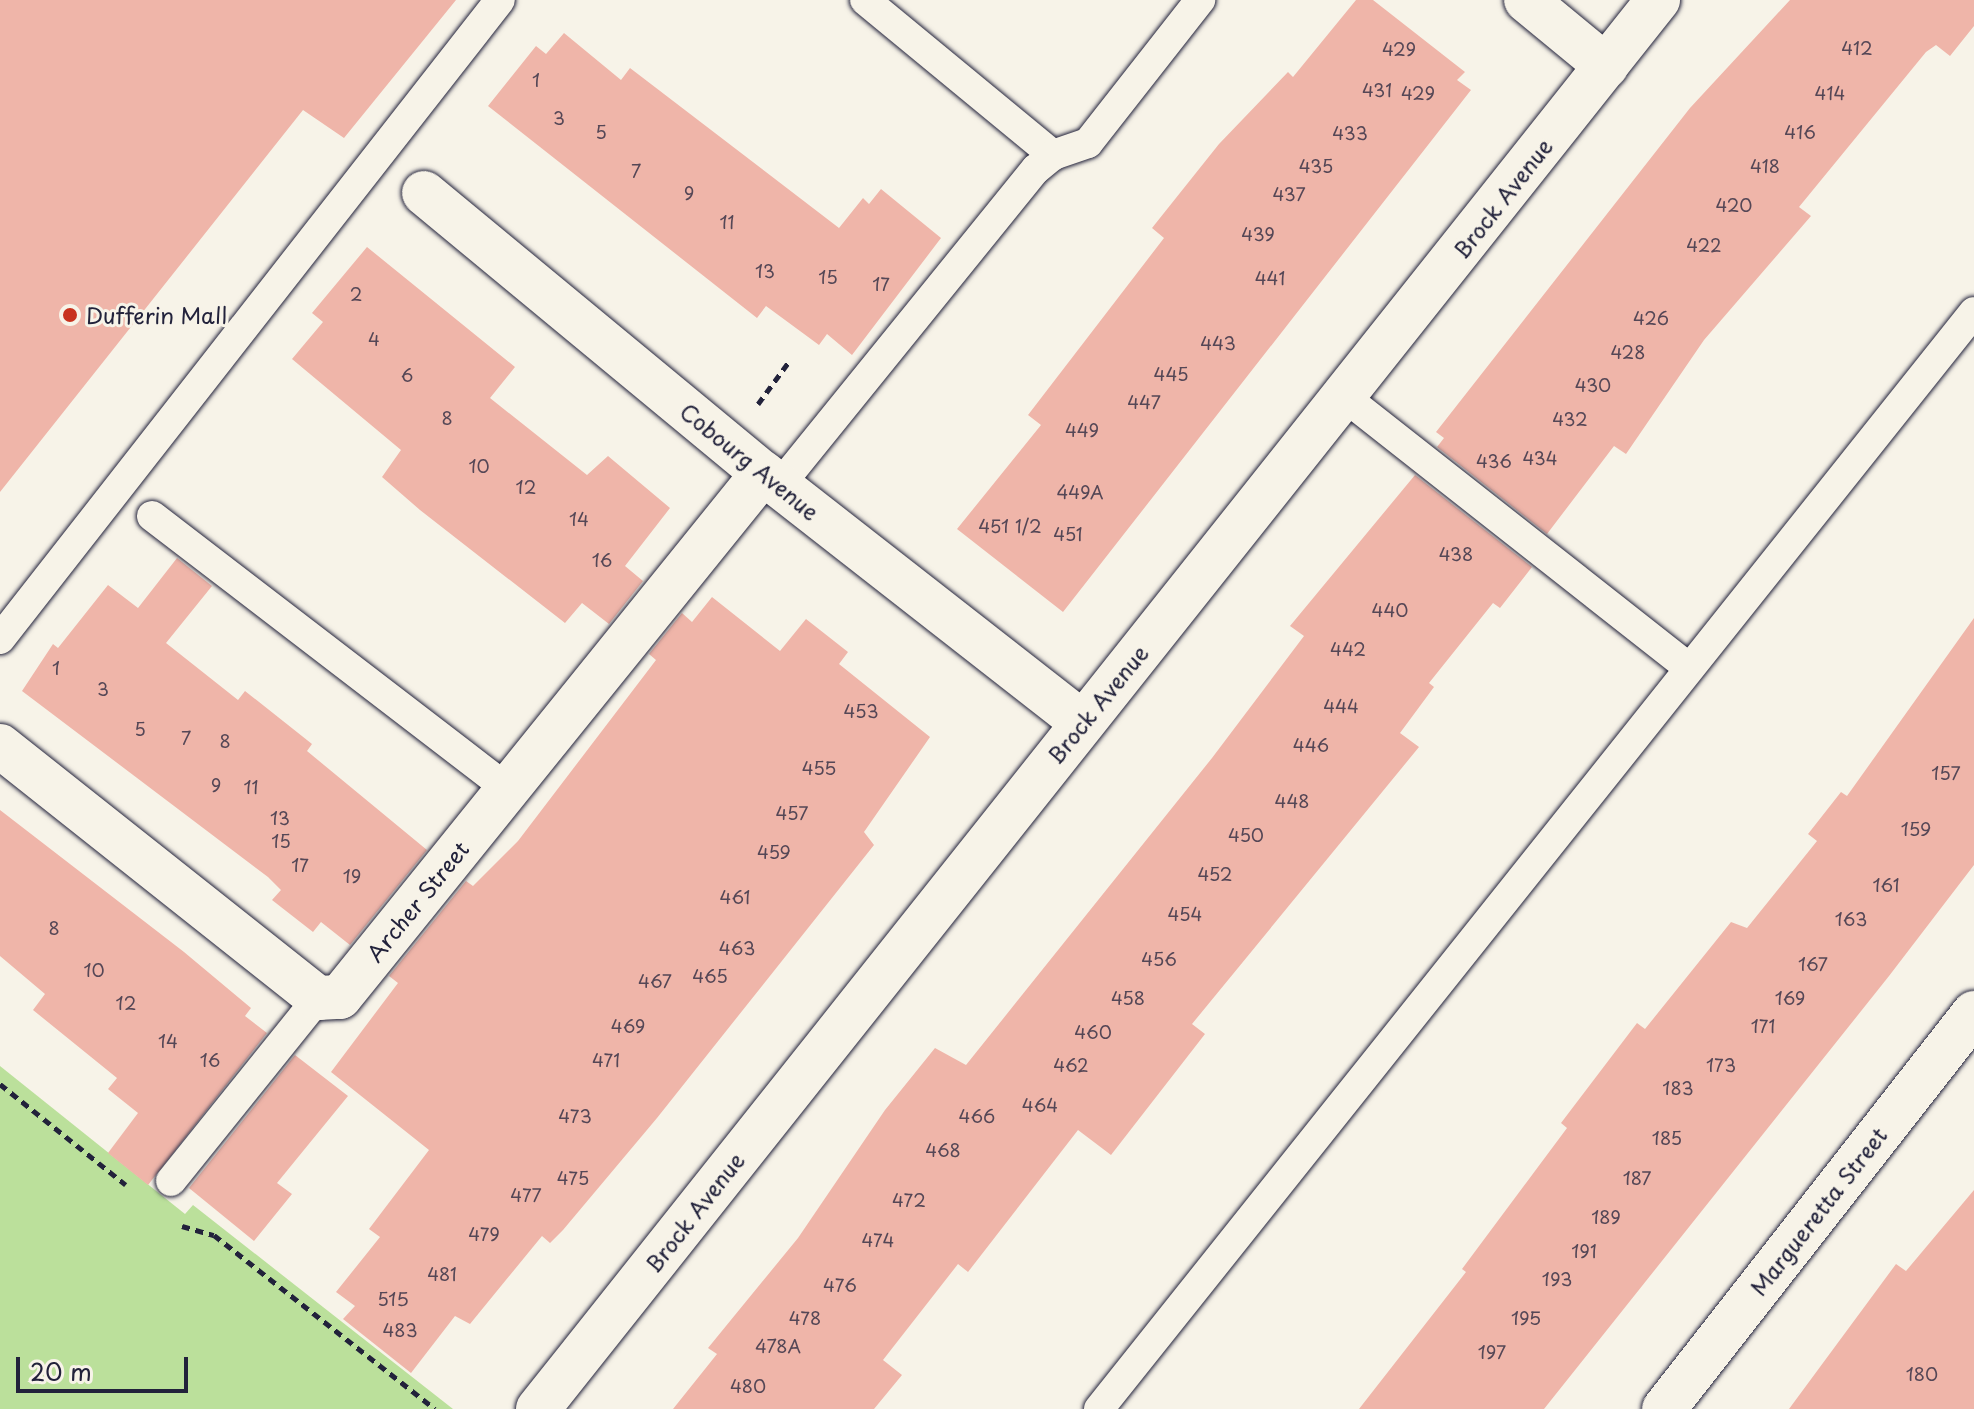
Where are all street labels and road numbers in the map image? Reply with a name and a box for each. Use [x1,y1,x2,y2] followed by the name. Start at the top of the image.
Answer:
[1447,133,1557,263] street label: Brock Avenue
[675,397,825,525] street label: Cobourg Avenue
[1041,640,1153,768] street label: Brock Avenue
[360,835,474,967] street label: Archer Street
[1744,1121,1892,1301] street label: Margueretta Street
[639,1147,749,1277] street label: Brock Avenue

